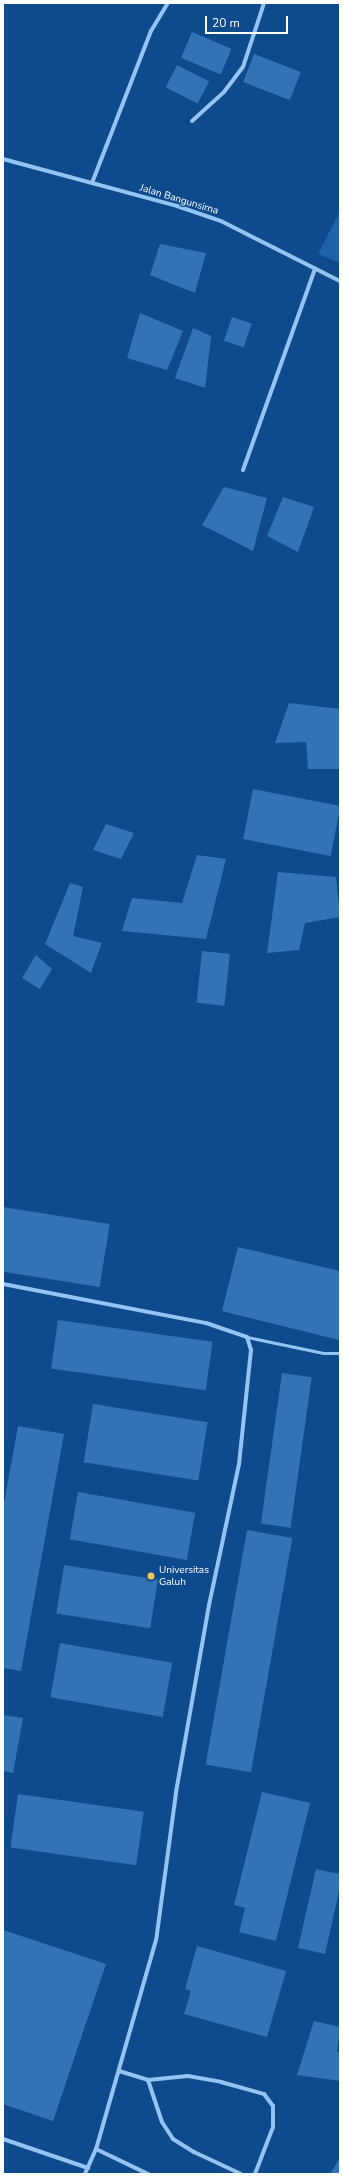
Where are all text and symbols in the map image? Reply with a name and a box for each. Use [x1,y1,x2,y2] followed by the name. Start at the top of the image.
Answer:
[207,8,290,34] scale bar
[212,15,240,31] text: 20 m
[138,182,220,218] street label: Jalan Bangunsirna
[159,1564,209,1588] place label: Universitas Galuh
[146,1571,156,1581] marker: Universitas Galuh

